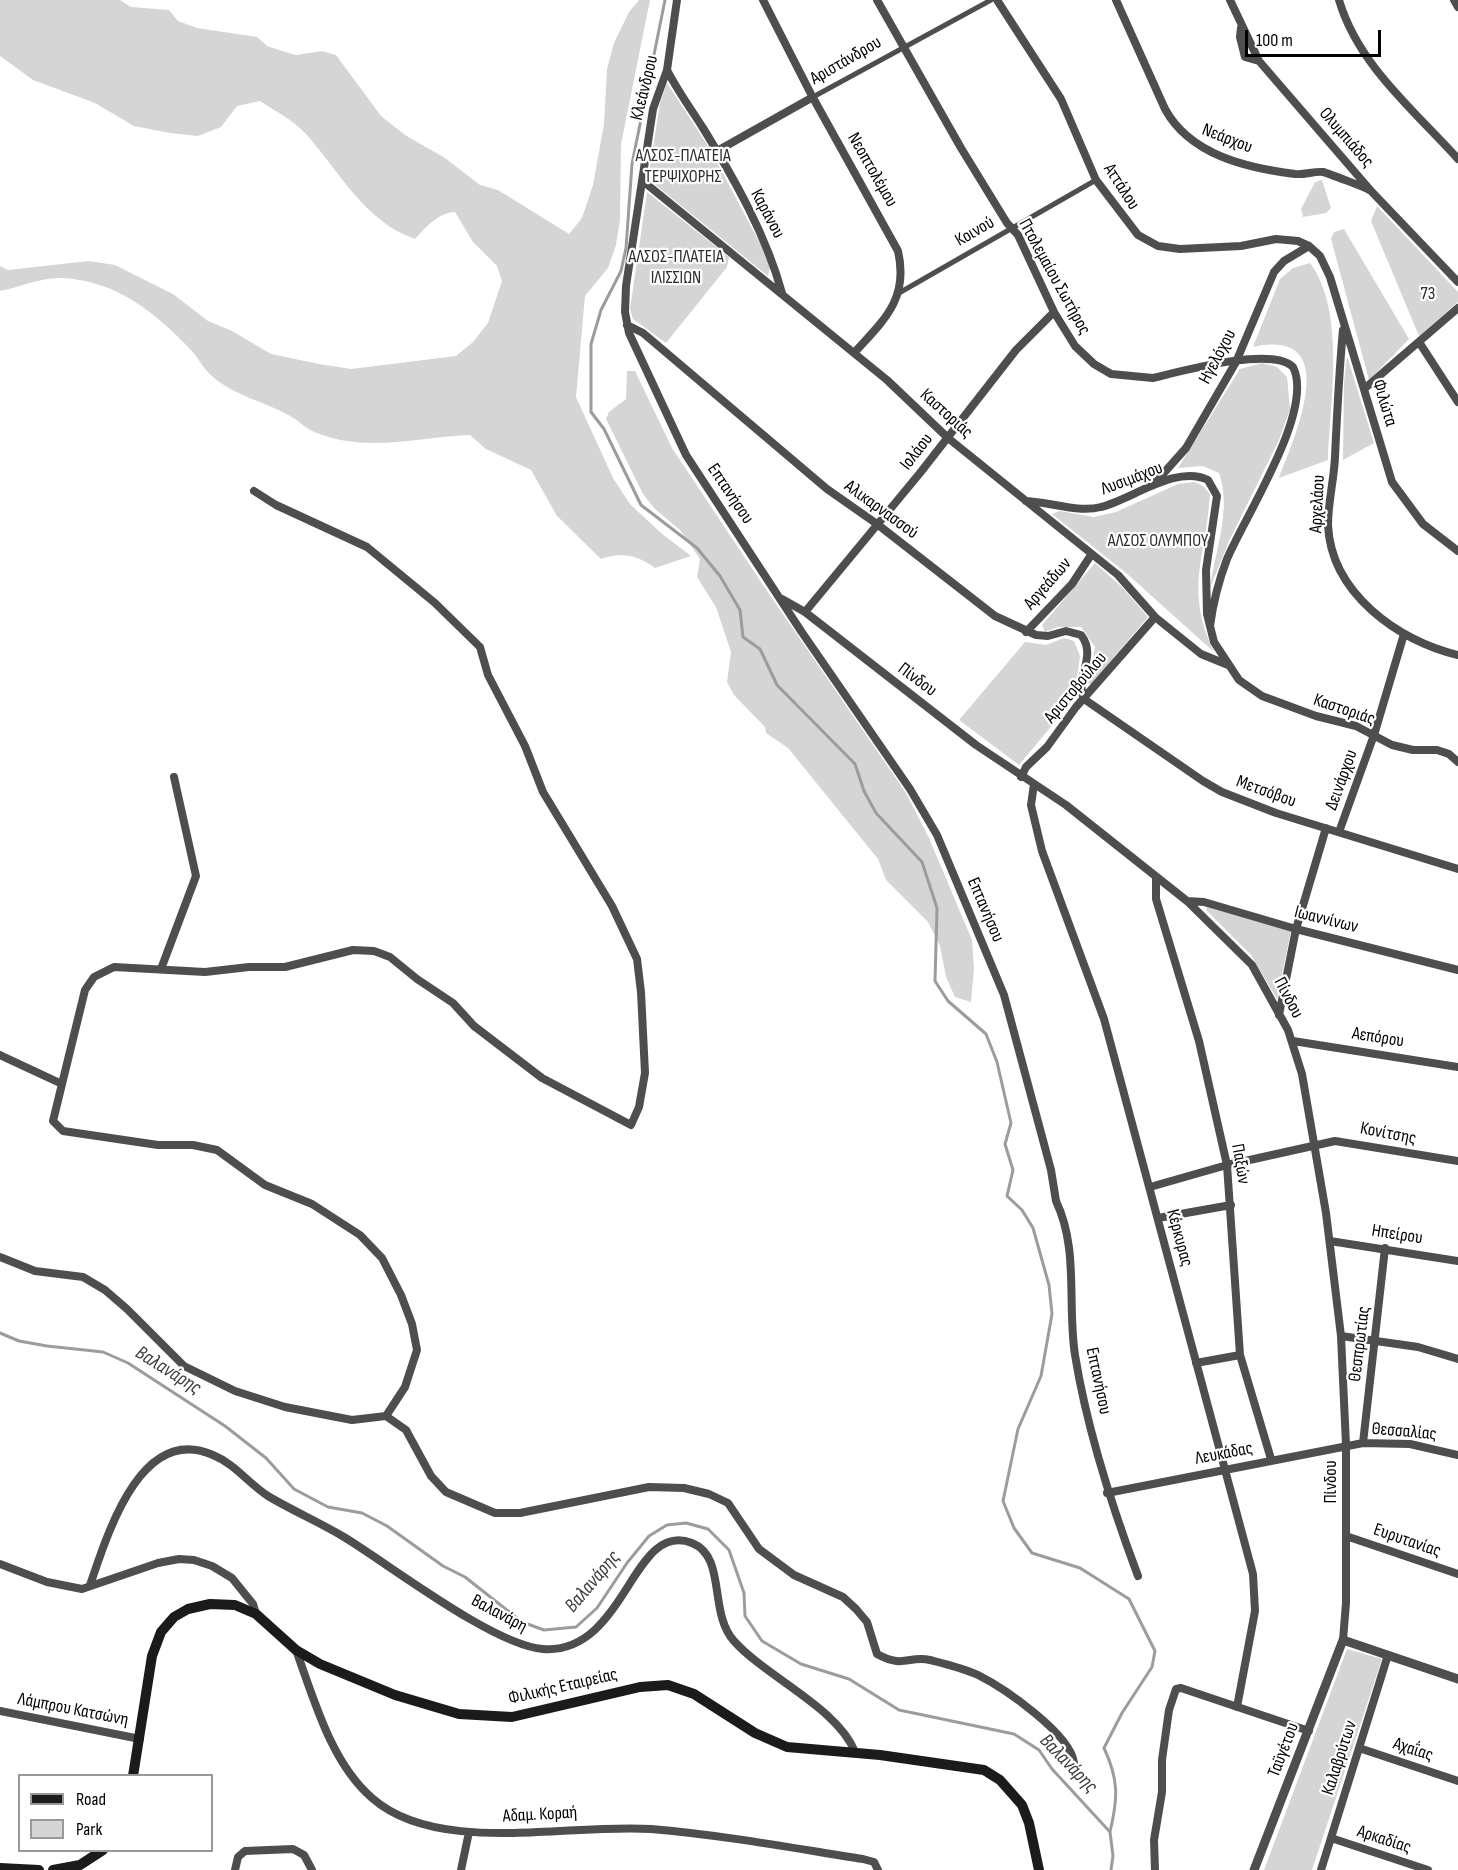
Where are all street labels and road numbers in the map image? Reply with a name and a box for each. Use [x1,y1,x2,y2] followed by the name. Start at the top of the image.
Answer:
[807,32,885,90] street label: Αριστάνδρου
[626,53,664,123] street label: Κλεάνδρου
[1314,104,1378,172] street label: Ολυμπιάδος
[1199,120,1255,158] street label: Νεάρχου
[842,129,902,211] street label: Νεοπτολέμου
[1098,160,1144,214] street label: Αττάλου
[745,186,789,242] street label: Καράνου
[952,212,998,252] street label: Κοινού
[1013,215,1095,339] street label: Πτολεμαίου Σωτήρος
[1195,326,1241,388] street label: Ηγελόχου
[1367,377,1401,429] street label: Φιλώτα
[915,385,977,443] street label: Καστοριάς
[896,429,938,475] street label: Ιολάου
[1098,457,1166,501] street label: Λυσιμάχου
[702,460,758,528] street label: Επτανήσου
[1306,474,1330,534] street label: Αρχελάου
[840,476,922,544] street label: Αλικαρνασσού
[1020,554,1076,614] street label: Αργεάδων
[1040,648,1112,728] street label: Αριστοβούλου
[893,658,941,702] street label: Πίνδου
[1310,689,1378,731] street label: Καστοριάς
[1321,747,1363,813] street label: Δεινάρχου
[1233,771,1299,813] street label: Μετσόβου
[962,874,1008,946] street label: Επτανήσου
[1292,902,1360,938] street label: Ιωαννίνων
[1268,974,1308,1022] street label: Πίνδου
[1350,1023,1406,1053] street label: Αεπόρου
[1358,1118,1418,1150] street label: Κονίτσης
[1226,1142,1254,1186] street label: Παξών
[1161,1207,1197,1269] street label: Κέρκυρας
[1370,1220,1424,1250] street label: Ηπείρου
[1345,1305,1375,1383] street label: Θεσπρωτίας
[1080,1345,1116,1417] street label: Επτανήσου
[1371,1418,1437,1446] street label: Θεσσαλίας
[1193,1438,1255,1470] street label: Λευκάδας
[1320,1460,1342,1504] street label: Πίνδου
[1370,1519,1444,1563] street label: Ευρυτανίας
[467,1590,531,1638] street label: Βαλανάρη
[506,1664,620,1710] street label: Φιλικής Εταιρείας
[16,1689,130,1731] street label: Λάμπρου Κατσώνη
[1318,1718,1362,1798] street label: Καλαβρύτων
[1264,1720,1304,1780] street label: Ταϋγέτου
[1390,1733,1436,1767] street label: Αχαΐας
[502,1802,578,1828] street label: Αδαμ. Κοραή
[1354,1821,1414,1859] street label: Αρκαδίας

